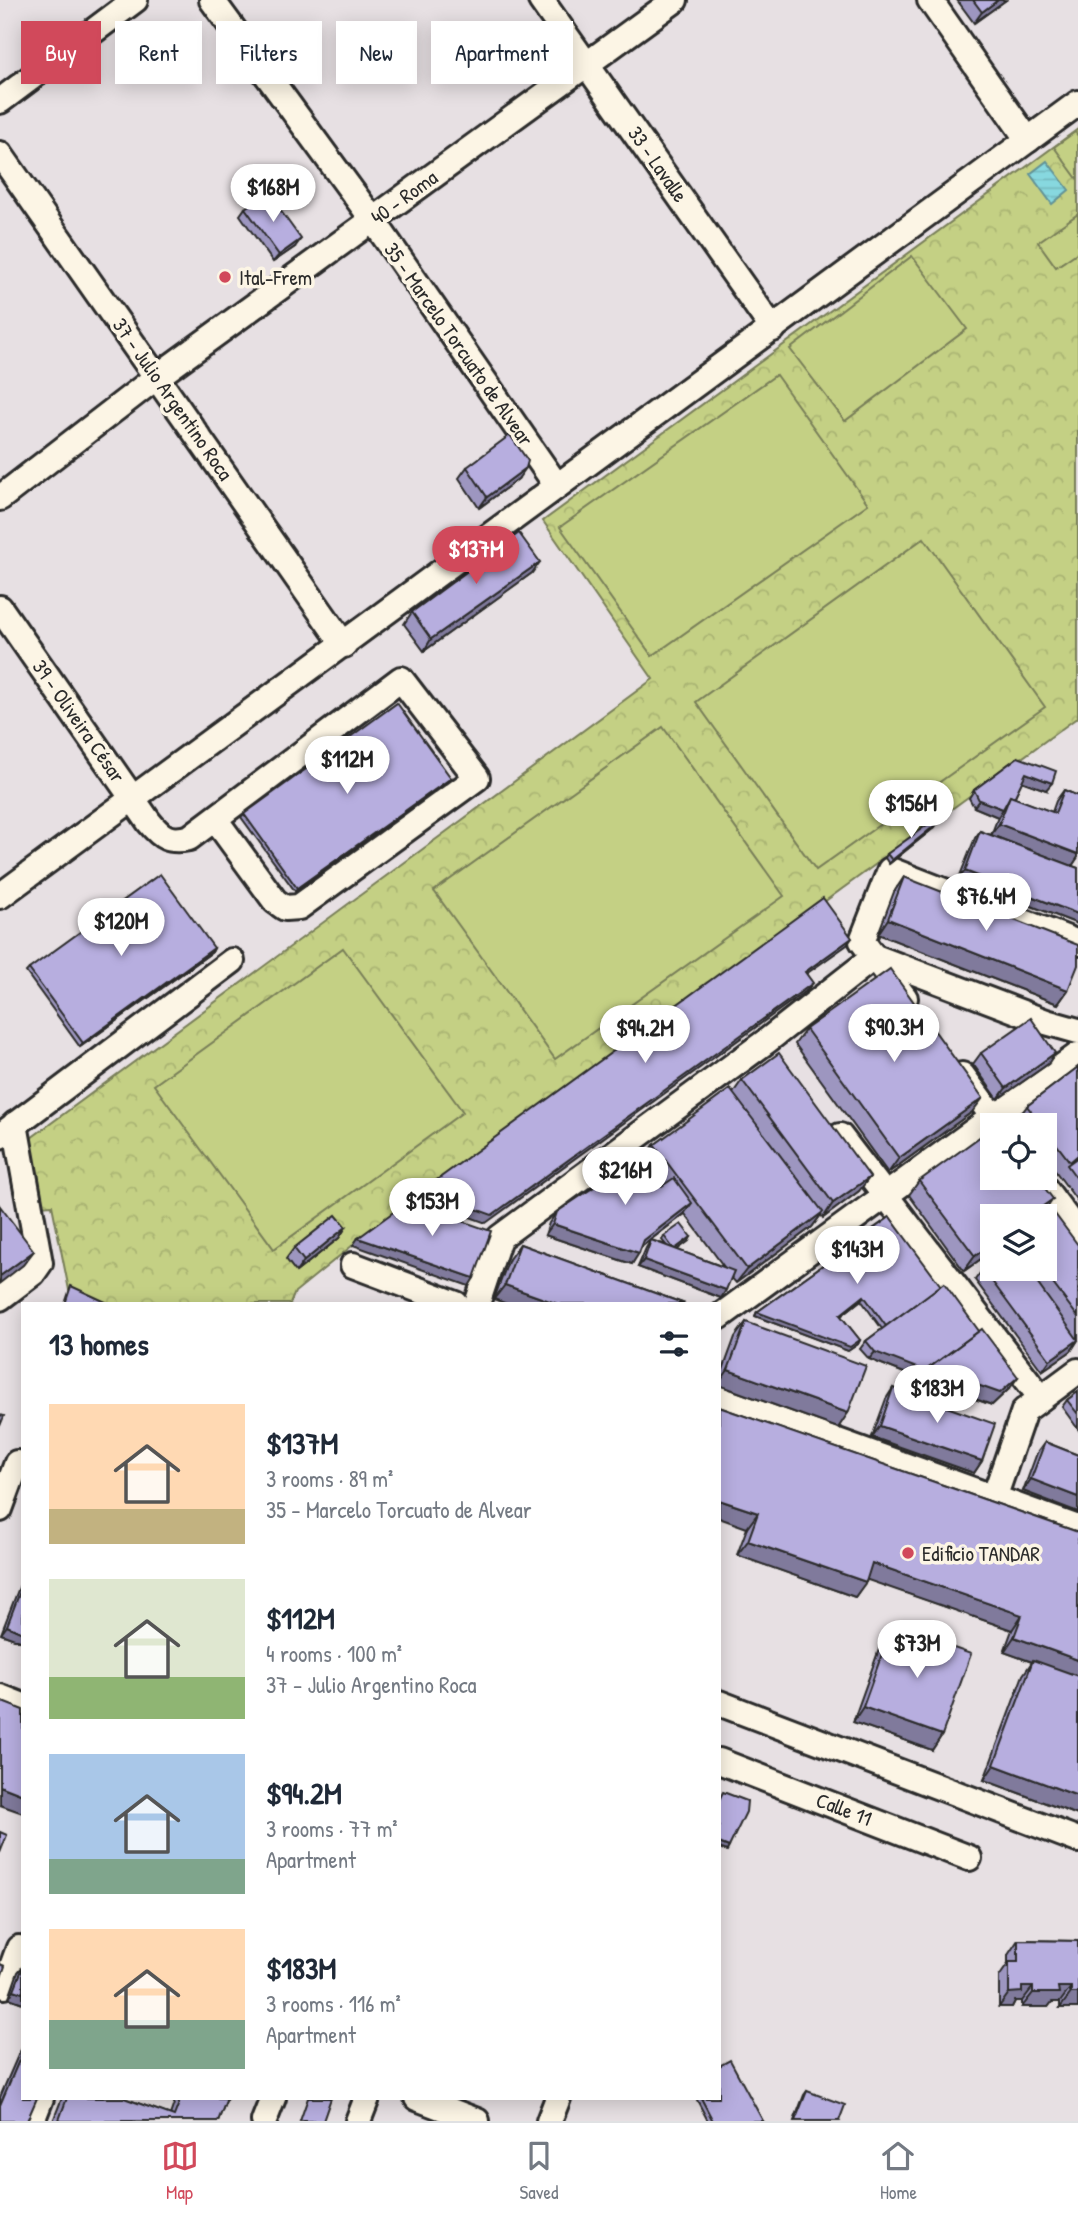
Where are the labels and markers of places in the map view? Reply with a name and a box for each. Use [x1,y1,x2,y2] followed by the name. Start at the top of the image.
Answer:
[224,164,322,224] pin: $168M
[239,263,312,292] place label: Ital-Frem
[217,269,233,285] marker: Ital-Frem
[427,526,525,586] pin: $137M
[298,736,396,796] pin: $112M
[862,780,960,840] pin: $156M
[929,874,1043,933] pin: $76.4M
[72,898,170,958] pin: $120M
[837,1004,951,1064] pin: $90.3M
[588,1006,702,1065] pin: $94.2M
[576,1148,674,1207] pin: $216M
[383,1178,481,1238] pin: $153M
[808,1226,906,1286] pin: $143M
[888,1366,986,1425] pin: $183M
[922,1539,1040,1568] place label: Edificio TANDAR
[900,1545,916,1561] marker: Edificio TANDAR
[876,1620,958,1680] pin: $73M

